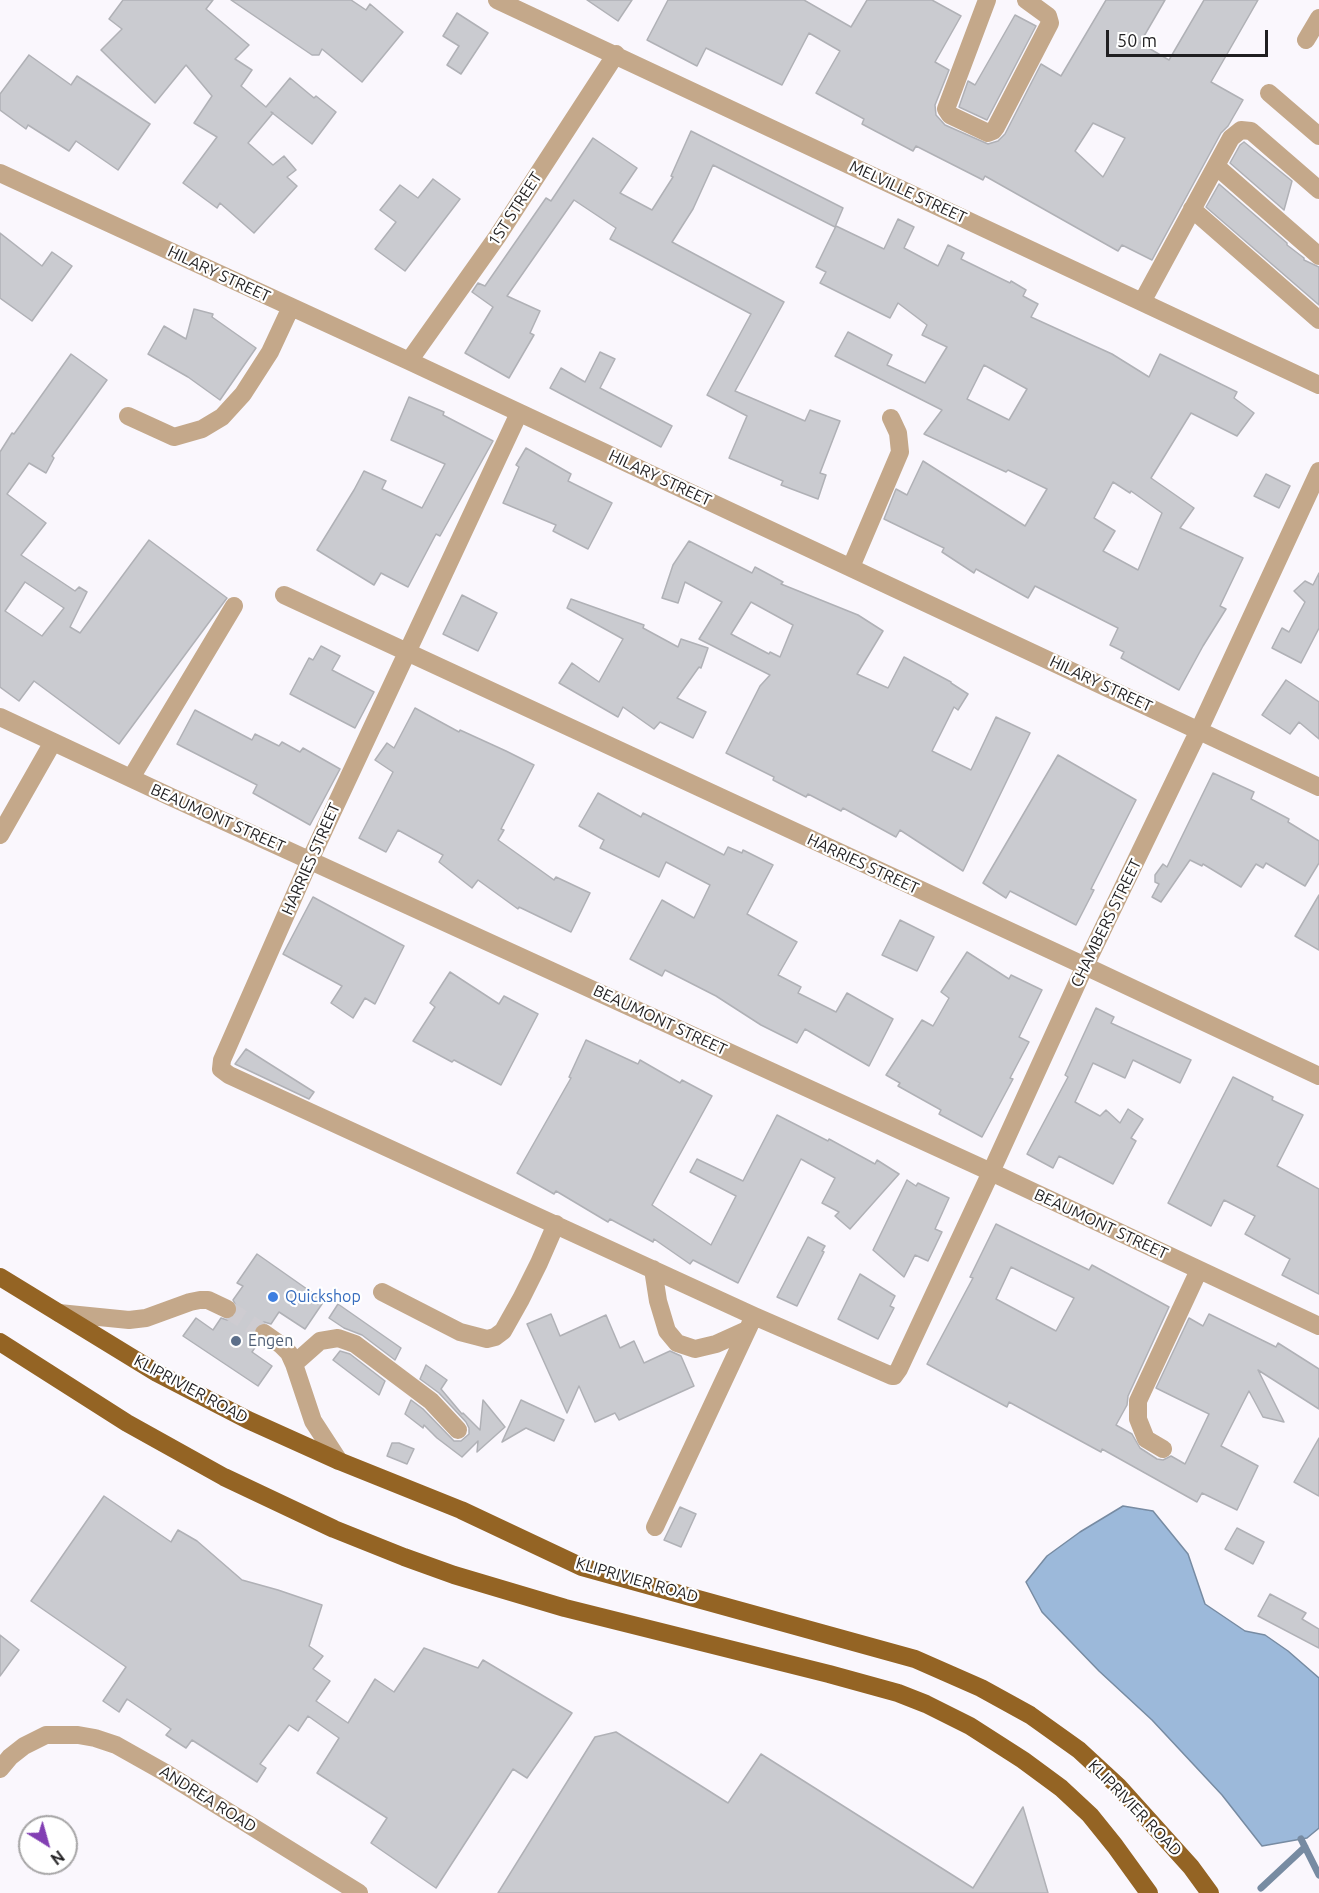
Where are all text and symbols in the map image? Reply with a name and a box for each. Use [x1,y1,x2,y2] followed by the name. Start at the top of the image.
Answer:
[1109,18,1271,56] scale bar
[1117,30,1157,50] text: 50 m
[846,156,970,228] street label: MELVILLE STREET
[484,169,546,249] street label: 1ST STREET
[165,242,273,306] street label: HILARY STREET
[606,446,714,510] street label: HILARY STREET
[1047,652,1155,716] street label: HILARY STREET
[148,780,288,856] street label: BEAUMONT STREET
[278,800,344,918] street label: HARRIES STREET
[804,830,922,898] street label: HARRIES STREET
[1067,856,1145,990] street label: CHAMBERS STREET
[590,981,730,1059] street label: BEAUMONT STREET
[1031,1185,1171,1263] street label: BEAUMONT STREET
[285,1287,361,1307] place label: Quickshop
[266,1290,280,1304] marker: Quickshop
[248,1331,293,1351] place label: Engen
[229,1334,243,1348] marker: Engen
[131,1351,251,1427] street label: KLIPRIVIER ROAD
[574,1553,700,1607] street label: KLIPRIVIER ROAD
[1084,1756,1186,1860] street label: KLIPRIVIER ROAD
[156,1762,260,1836] street label: ANDREA ROAD
[18,1815,78,1875] north arrow
[47,1847,68,1869] text: N

